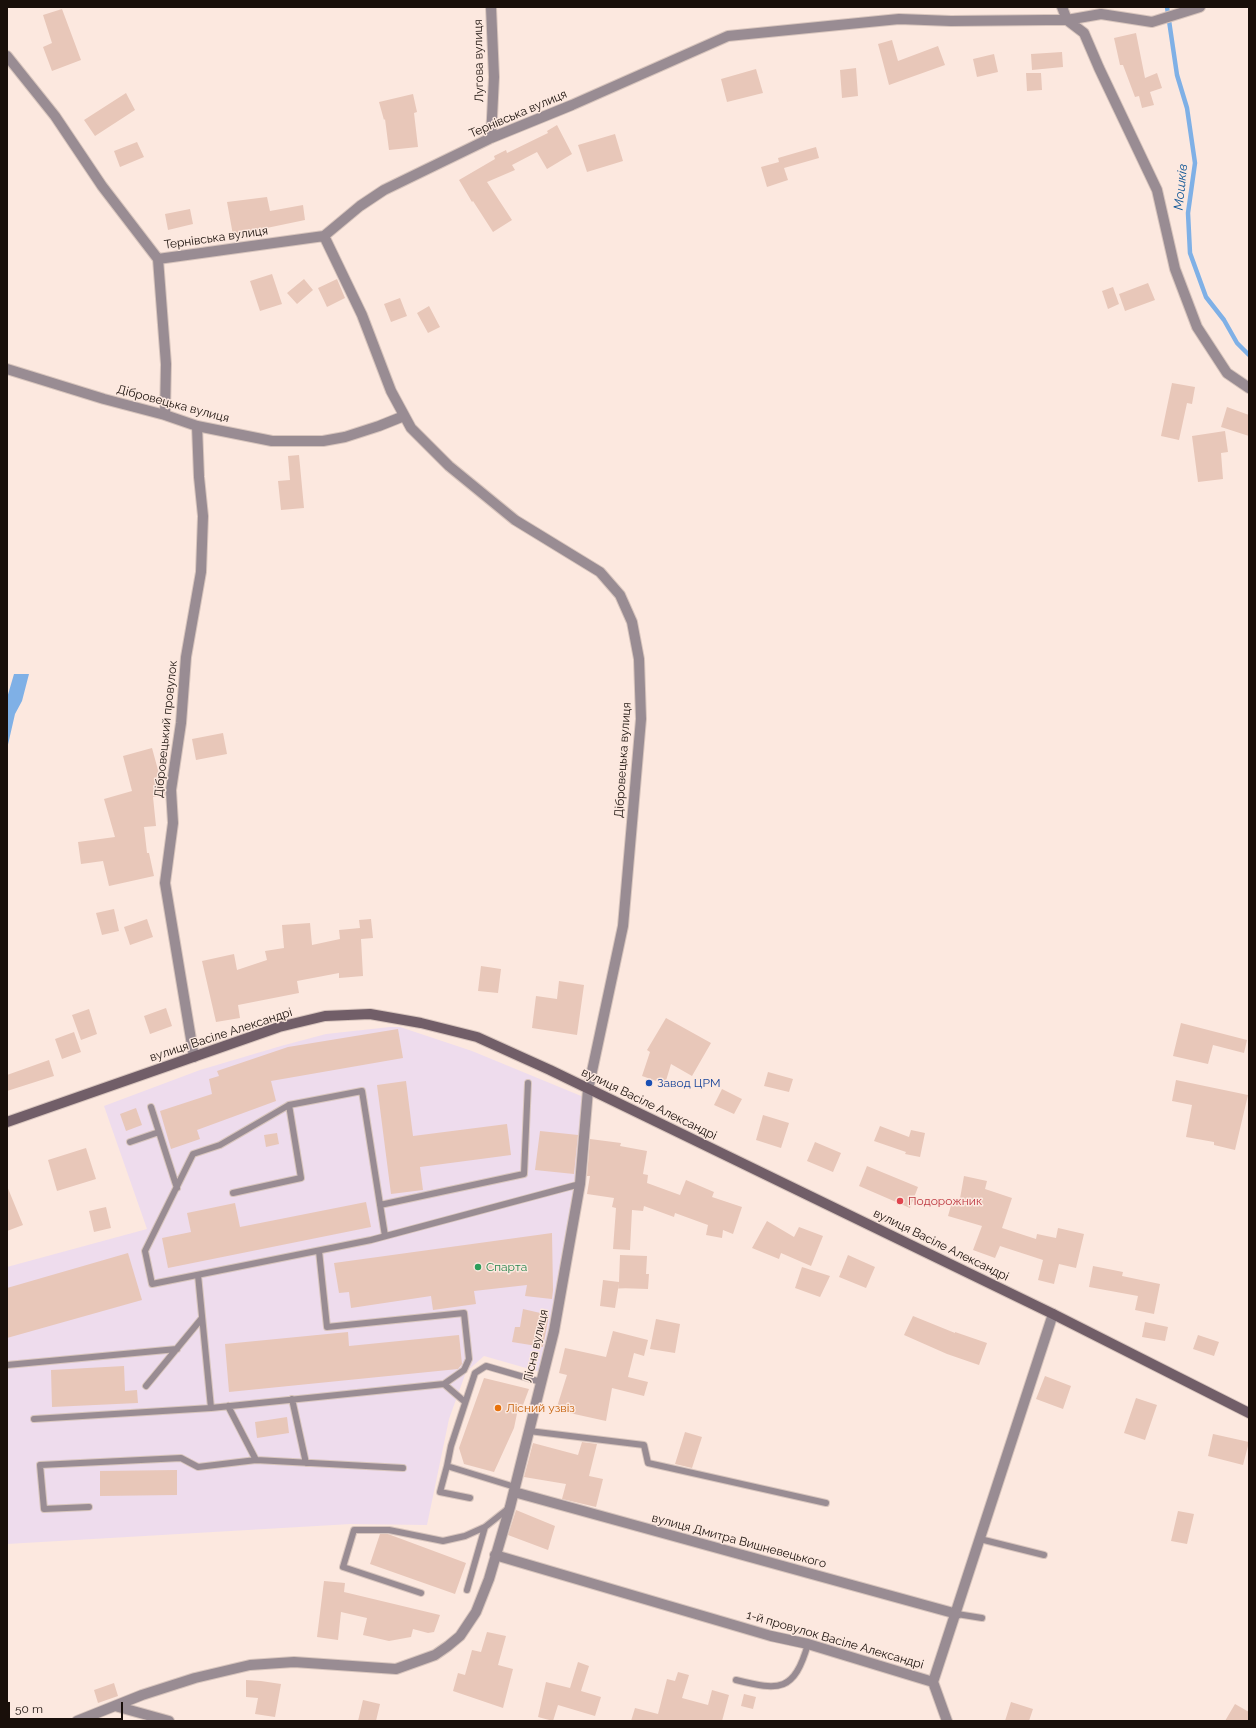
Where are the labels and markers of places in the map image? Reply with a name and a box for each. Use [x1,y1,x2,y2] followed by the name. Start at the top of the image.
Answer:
[657,1076,720,1090] place label: Завод ЦРМ
[644,1078,654,1088] marker: Завод ЦРМ
[908,1194,982,1208] place label: Подорожник
[895,1196,905,1206] marker: Подорожник
[486,1260,527,1274] place label: Спарта
[473,1262,483,1272] marker: Спарта
[506,1401,575,1415] place label: Лісний узвіз
[493,1403,503,1413] marker: Лісний узвіз

